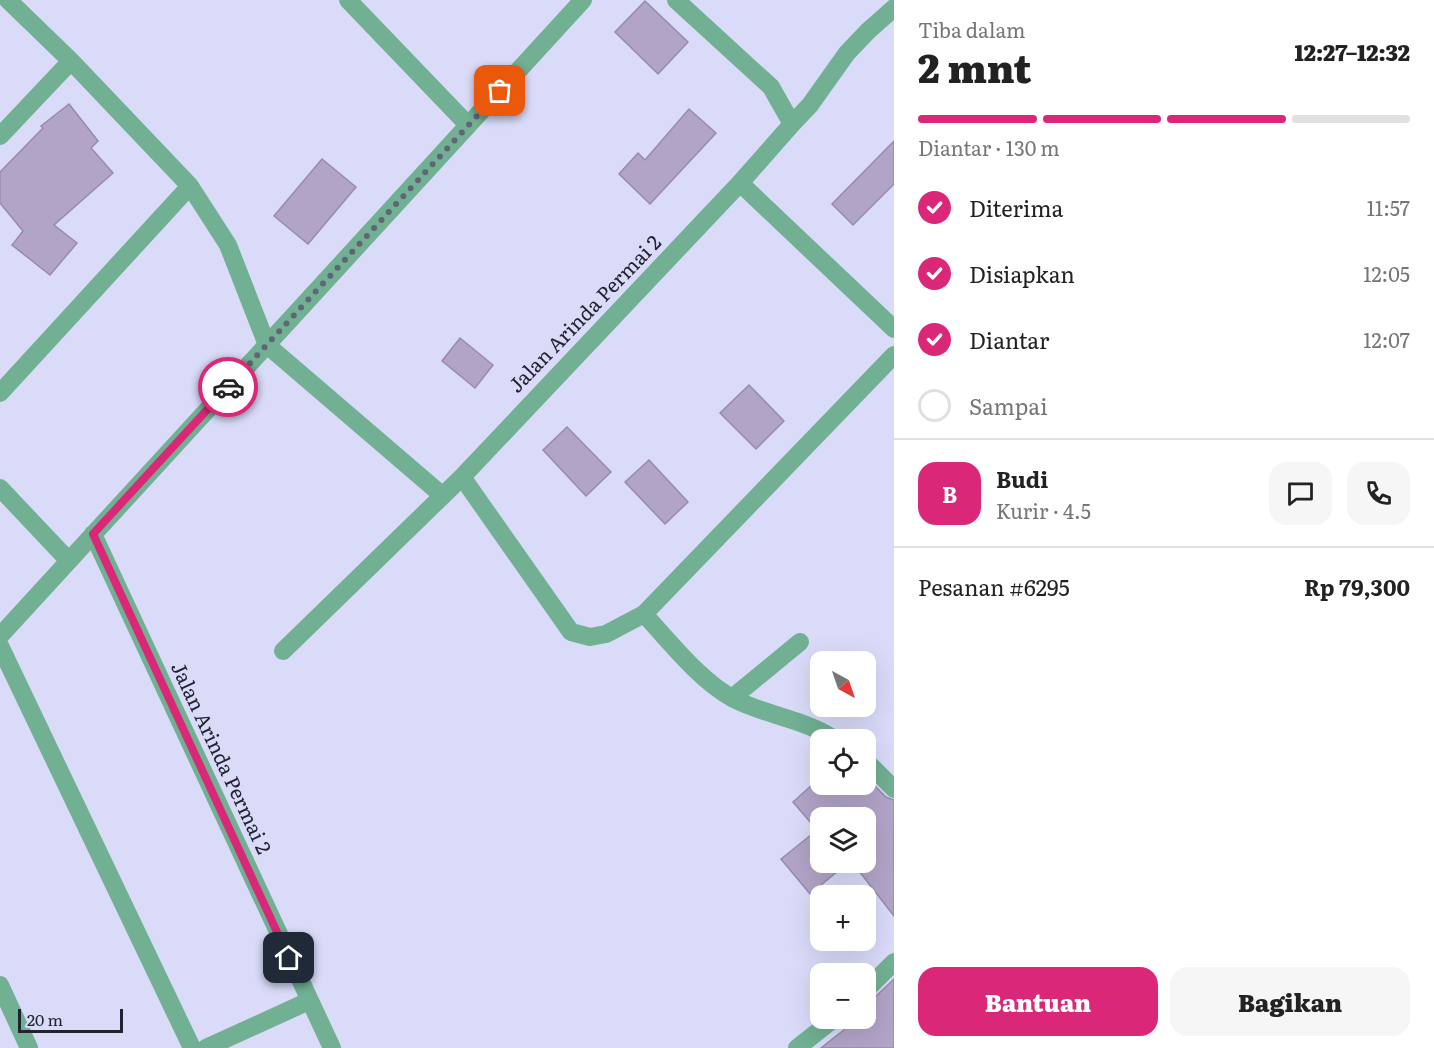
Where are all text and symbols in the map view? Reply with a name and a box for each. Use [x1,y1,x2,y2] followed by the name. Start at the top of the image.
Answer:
[918,14,1025,44] text: Tiba dalam
[1294,35,1410,68] text: 12:27–12:32
[918,37,1031,95] text: 2 mnt
[474,65,525,116] pin
[483,74,516,107] icon: bag
[918,132,1060,162] text: Diantar · 130 m
[918,191,951,224] icon: check
[969,191,1063,224] text: Diterima
[1367,192,1410,222] text: 11:57
[500,227,667,398] street label: Jalan Arinda Permai 2
[918,257,951,290] icon: check
[969,257,1075,290] text: Disiapkan
[1363,258,1410,288] text: 12:05
[918,323,951,356] icon: check
[969,323,1049,356] text: Diantar
[1363,324,1410,354] text: 12:07
[198,357,258,417] courier
[212,371,245,404] icon: car
[969,389,1047,422] text: Sampai
[996,462,1048,495] text: Budi
[1269,462,1332,525] button: chat
[1347,462,1410,525] button: phone
[942,477,957,510] text: B
[996,495,1091,525] text: Kurir · 4.5
[918,570,1070,603] text: Pesanan #6295
[1304,570,1410,603] text: Rp 79,300
[810,651,876,717] north arrow
[810,651,876,1029] map controls
[165,656,281,858] street label: Jalan Arinda Permai 2
[810,729,876,795] button: locate
[810,807,876,873] button: layers
[810,885,876,951] button: +
[263,932,314,983] pin
[272,941,305,974] icon: home
[810,963,876,1029] button: −
[918,967,1158,1036] button: Bantuan
[1170,967,1410,1036] button: Bagikan
[18,1006,123,1034] scale bar
[27,1007,63,1031] text: 20 m

